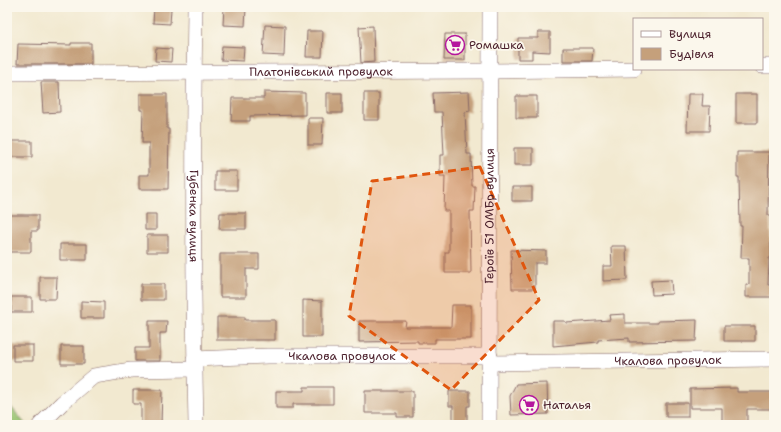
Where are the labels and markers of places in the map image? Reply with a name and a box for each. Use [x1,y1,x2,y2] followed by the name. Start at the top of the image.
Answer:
[444,34,466,56] supermarket icon: Ромашка
[469,37,524,53] place label: Ромашка
[518,394,540,416] supermarket icon: Наталья
[543,397,591,413] place label: Наталья

